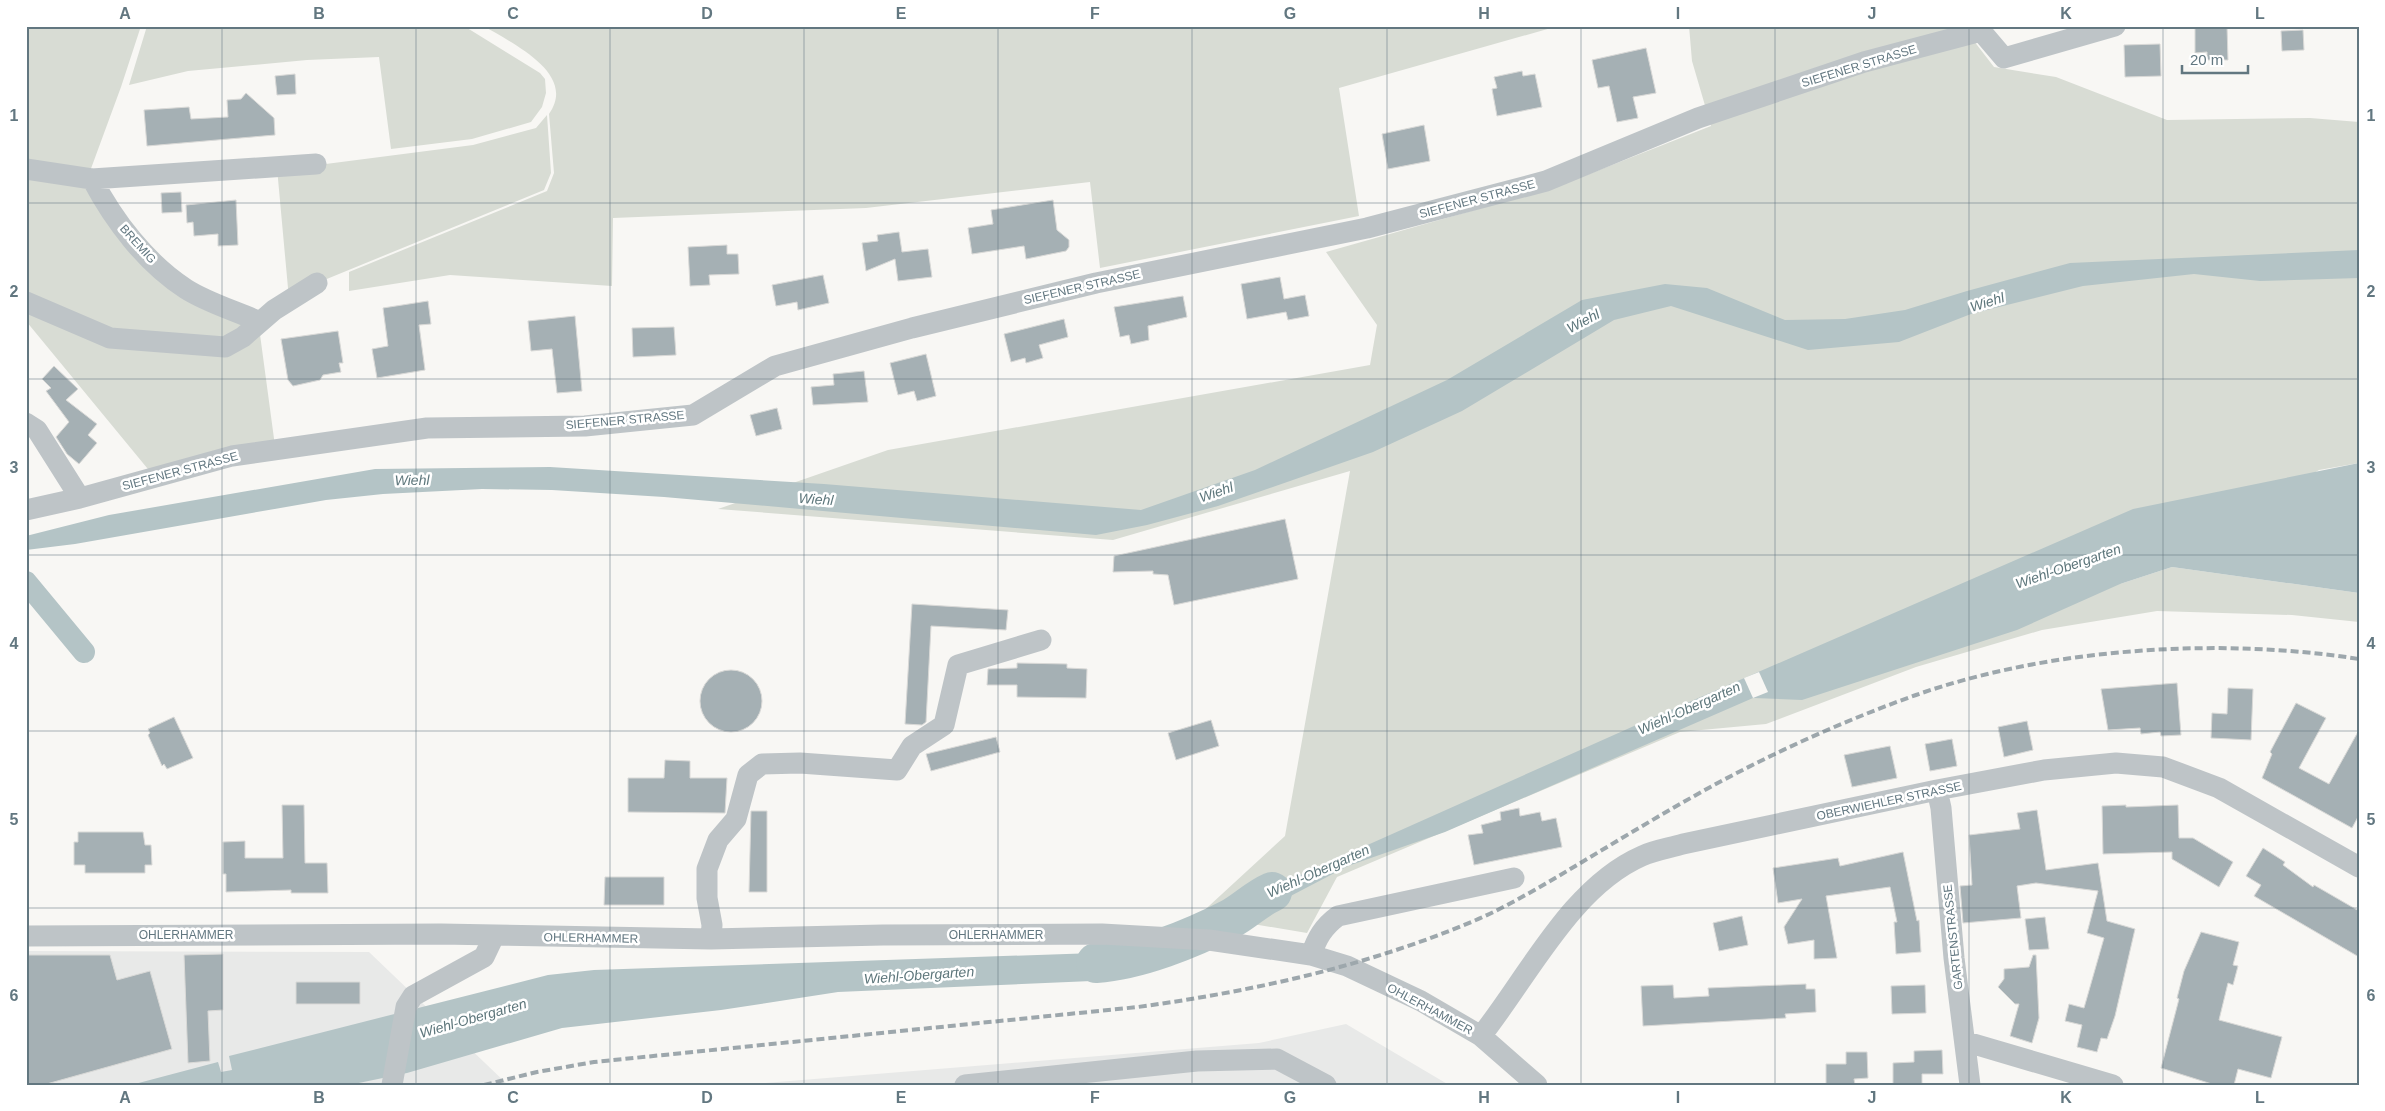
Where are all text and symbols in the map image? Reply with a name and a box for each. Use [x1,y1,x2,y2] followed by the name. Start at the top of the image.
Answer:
[119,5,131,22] text: A
[313,5,325,22] text: B
[507,5,519,22] text: C
[701,5,713,22] text: D
[896,5,907,22] text: E
[1090,5,1100,22] text: F
[1284,5,1296,22] text: G
[1478,5,1490,22] text: H
[1676,5,1680,22] text: I
[1868,5,1876,22] text: J
[2060,5,2072,22] text: K
[2255,5,2265,22] text: L
[1800,42,1918,90] street label: SIEFENER STRASSE
[2182,42,2249,74] scale bar
[2190,51,2223,68] text: 20 m
[10,107,19,124] text: 1
[2367,107,2376,124] text: 1
[1418,177,1536,221] street label: SIEFENER STRASSE
[117,222,159,266] street label: BREMIG
[1022,267,1142,307] street label: SIEFENER STRASSE
[10,283,19,300] text: 2
[2367,283,2376,300] text: 2
[1968,289,2007,315] water label: Wiehl
[1564,305,1603,336] water label: Wiehl
[565,408,685,432] street label: SIEFENER STRASSE
[121,449,239,493] street label: SIEFENER STRASSE
[10,459,19,476] text: 3
[2367,459,2376,476] text: 3
[394,472,430,488] water label: Wiehl
[1197,478,1236,505] water label: Wiehl
[798,490,835,508] water label: Wiehl
[2013,540,2123,592] water label: Wiehl-Obergarten
[10,635,19,652] text: 4
[2367,635,2376,652] text: 4
[1635,678,1743,738] water label: Wiehl-Obergarten
[1815,779,1963,823] street label: OBERWIEHLER STRASSE
[10,811,19,828] text: 5
[2367,811,2376,828] text: 5
[1264,841,1372,901] water label: Wiehl-Obergarten
[1941,884,1965,990] street label: GARTENSTRASSE
[139,928,234,942] street label: OHLERHAMMER
[949,928,1044,942] street label: OHLERHAMMER
[544,930,639,946] street label: OHLERHAMMER
[863,963,975,987] water label: Wiehl-Obergarten
[1385,981,1475,1038] street label: OHLERHAMMER
[10,987,19,1004] text: 6
[2367,987,2376,1004] text: 6
[418,995,528,1041] water label: Wiehl-Obergarten
[119,1089,131,1106] text: A
[313,1089,325,1106] text: B
[507,1089,519,1106] text: C
[701,1089,713,1106] text: D
[896,1089,907,1106] text: E
[1090,1089,1100,1106] text: F
[1284,1089,1296,1106] text: G
[1478,1089,1490,1106] text: H
[1676,1089,1680,1106] text: I
[1868,1089,1876,1106] text: J
[2060,1089,2072,1106] text: K
[2255,1089,2265,1106] text: L

